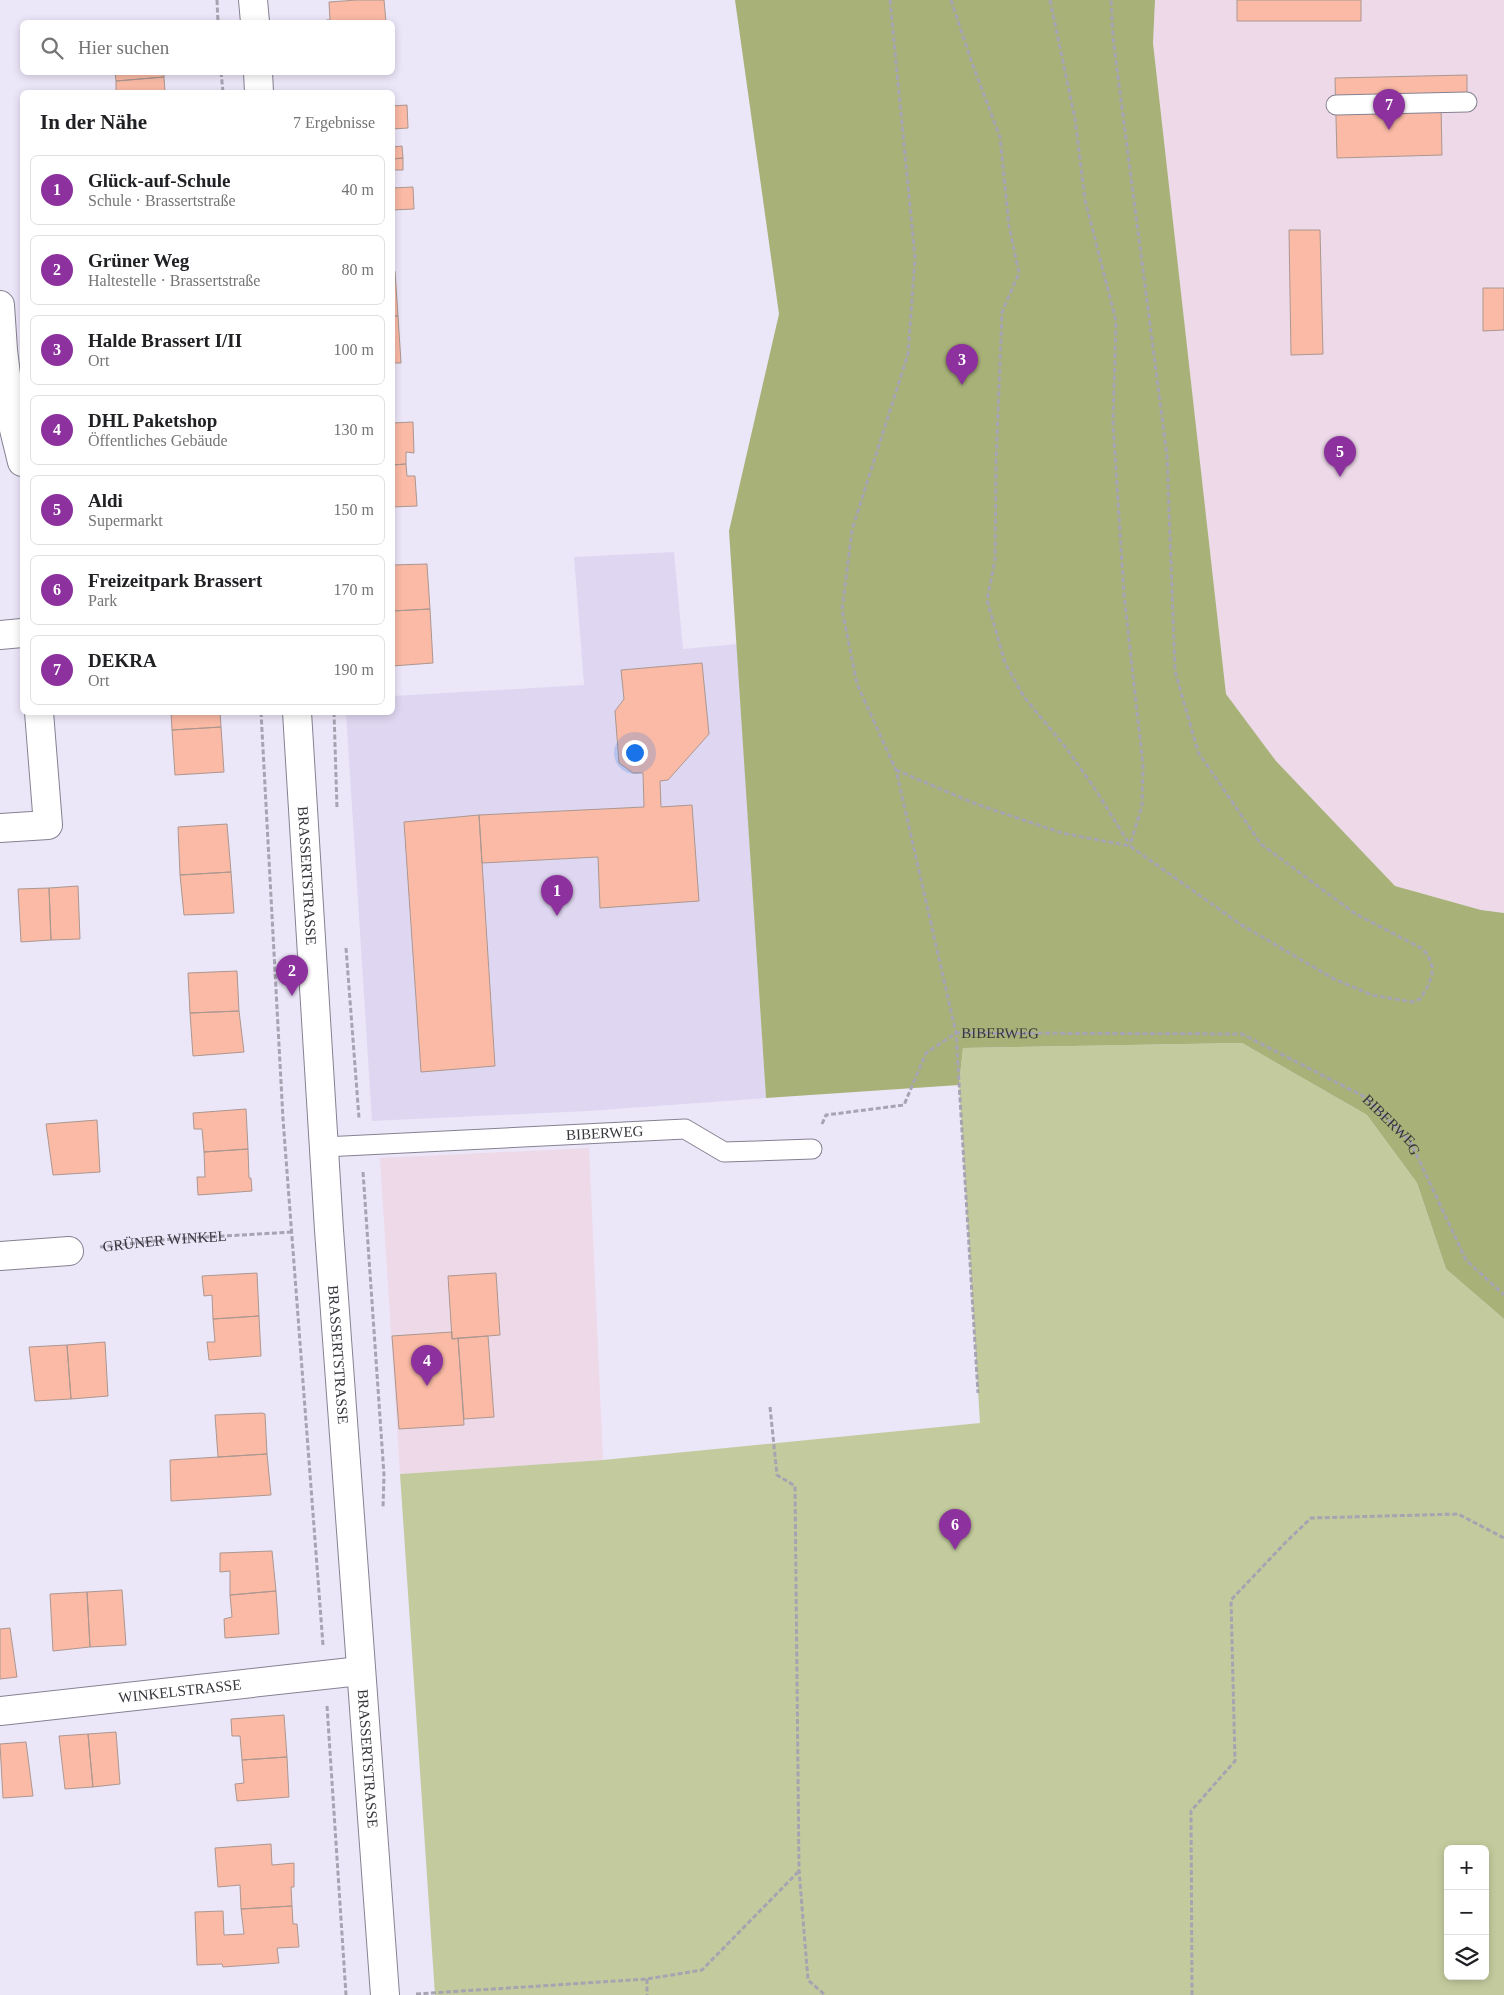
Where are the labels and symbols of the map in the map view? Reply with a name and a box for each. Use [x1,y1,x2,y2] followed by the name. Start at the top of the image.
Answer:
[1373,89,1405,130] pin: 7
[946,344,978,385] pin: 3
[1324,436,1356,477] pin: 5
[622,740,648,766] your location
[295,806,319,946] street label: BRASSERTSTRASSE
[541,875,573,916] pin: 1
[276,955,308,996] pin: 2
[961,1025,1039,1041] street label: BIBERWEG
[1359,1091,1424,1158] street label: BIBERWEG
[566,1123,644,1143] street label: BIBERWEG
[102,1228,227,1255] street label: GRÜNER WINKEL
[325,1285,351,1425] street label: BRASSERTSTRASSE
[411,1345,443,1386] pin: 4
[939,1509,971,1550] pin: 6
[118,1676,242,1706] street label: WINKELSTRASSE
[355,1689,381,1829] street label: BRASSERTSTRASSE

